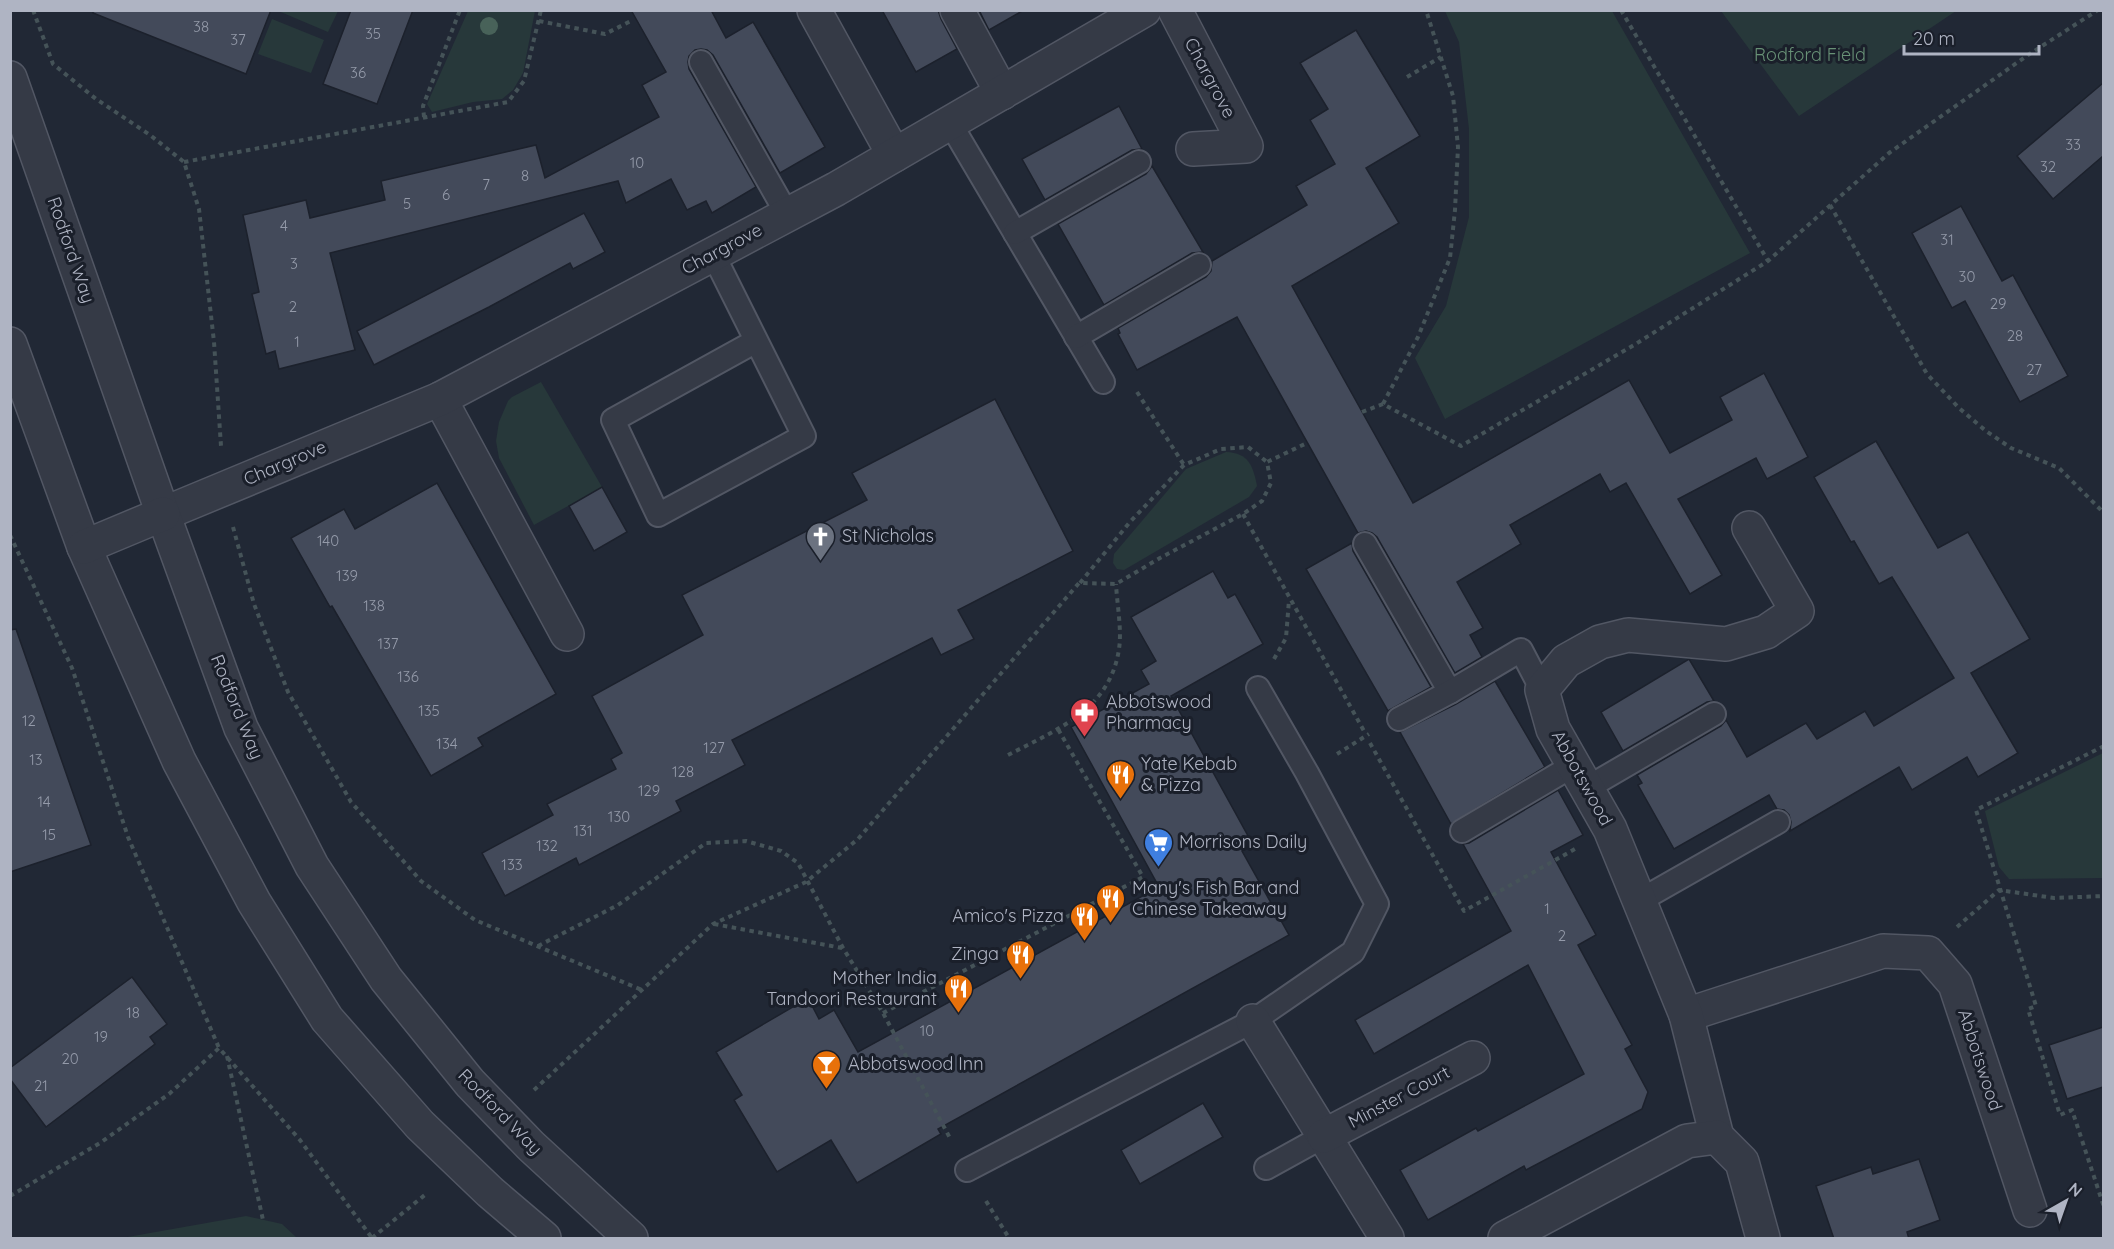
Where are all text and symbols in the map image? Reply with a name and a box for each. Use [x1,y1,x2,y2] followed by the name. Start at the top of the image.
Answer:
[193,17,209,36] house number: 38
[1904,18,2039,56] scale bar
[365,24,381,43] house number: 35
[1913,27,1955,50] text: 20 m
[230,30,246,49] house number: 37
[1180,34,1241,122] street label: Chargrove
[1754,43,1866,66] park label: Rodford Field
[350,63,366,82] house number: 36
[2065,135,2081,154] house number: 33
[630,153,644,172] house number: 10
[2040,157,2056,176] house number: 32
[521,166,529,185] house number: 8
[482,175,490,194] house number: 7
[442,185,450,204] house number: 6
[43,194,100,306] street label: Rodford Way
[403,194,411,213] house number: 5
[280,216,288,235] house number: 4
[678,218,766,279] street label: Chargrove
[1940,230,1954,249] house number: 31
[290,254,298,273] house number: 3
[1959,267,1975,286] house number: 30
[1990,294,2006,313] house number: 29
[289,297,297,316] house number: 2
[2007,326,2023,345] house number: 28
[294,332,300,351] house number: 1
[2026,360,2042,379] house number: 27
[240,435,330,490] street label: Chargrove
[805,520,837,562] church icon: St Nicholas
[842,524,934,547] place label: St Nicholas
[317,531,339,550] house number: 140
[336,566,358,585] house number: 139
[363,596,385,615] house number: 138
[377,634,399,653] house number: 137
[206,651,269,763] street label: Rodford Way
[397,667,419,686] house number: 136
[1106,690,1211,734] place label: Abbotswood Pharmacy
[1069,696,1101,738] pharmacy icon: Abbotswood Pharmacy
[418,701,440,720] house number: 135
[22,711,36,730] house number: 12
[1547,726,1618,829] street label: Abbotswood
[436,734,458,753] house number: 134
[703,738,725,757] house number: 127
[29,750,43,769] house number: 13
[1141,752,1237,796] place label: Yate Kebab & Pizza
[1104,758,1136,800] restaurant icon: Yate Kebab & Pizza
[672,762,694,781] house number: 128
[638,781,660,800] house number: 129
[37,792,51,811] house number: 14
[608,807,630,826] house number: 130
[574,821,592,840] house number: 131
[42,825,56,844] house number: 15
[1142,826,1174,868] supermarket icon: Morrisons Daily
[1179,830,1307,853] place label: Morrisons Daily
[536,836,558,855] house number: 132
[501,855,523,874] house number: 133
[1132,876,1299,920] place label: Many's Fish Bar and Chinese Takeaway
[1095,882,1127,924] restaurant icon: Many's Fish Bar and Chinese Takeaway
[1544,899,1550,918] house number: 1
[1069,900,1101,942] restaurant icon: Amico's Pizza
[952,904,1064,927] place label: Amico's Pizza
[1558,926,1566,945] house number: 2
[1004,938,1036,980] restaurant icon: Zinga
[951,942,999,965] place label: Zinga
[766,966,937,1010] place label: Mother India Tandoori Restaurant
[942,972,974,1014] restaurant icon: Mother India Tandoori Restaurant
[126,1003,140,1022] house number: 18
[1953,1006,2008,1114] street label: Abbotswood
[920,1021,934,1040] house number: 10
[94,1027,108,1046] house number: 19
[811,1048,843,1090] bar icon: Abbotswood Inn
[61,1049,79,1068] house number: 20
[848,1052,984,1075] place label: Abbotswood Inn
[1344,1060,1453,1133] street label: Minster Court
[453,1064,547,1160] street label: Rodford Way
[34,1076,48,1095] house number: 21
[2036,1171,2096,1231] north arrow
[2065,1178,2087,1201] text: N

